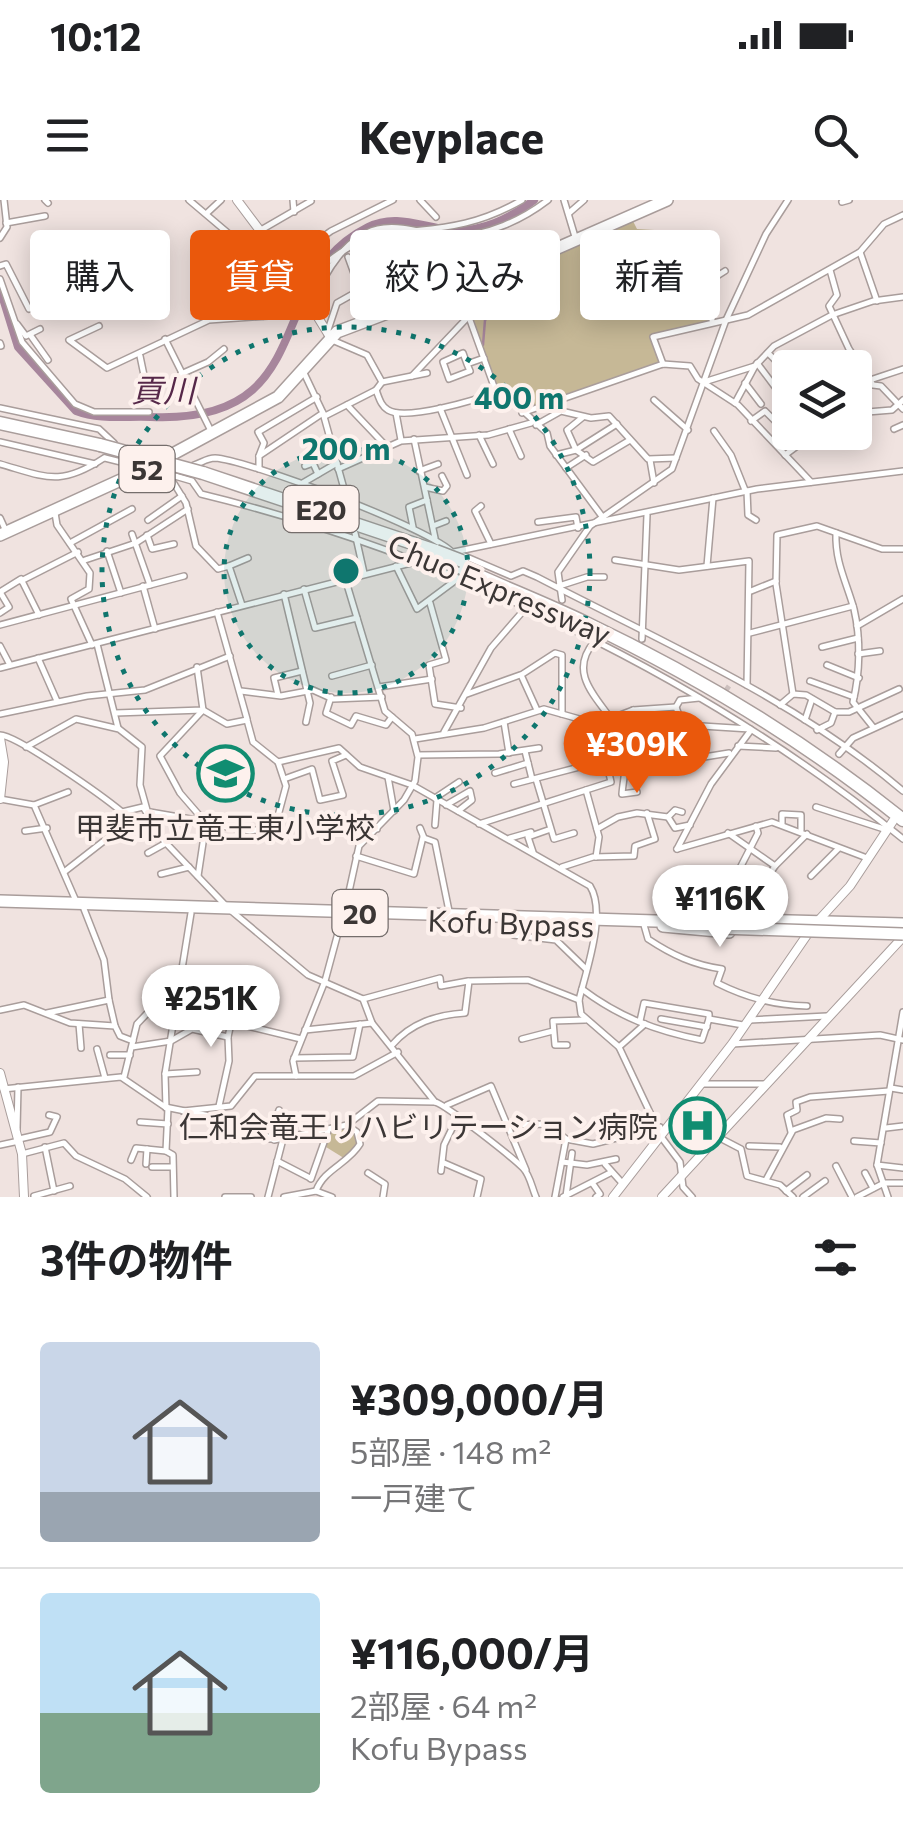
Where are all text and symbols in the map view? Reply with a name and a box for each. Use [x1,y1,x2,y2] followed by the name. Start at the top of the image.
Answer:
[50,12,141,59] text: 10:12
[40,108,95,163] icon: menu
[359,108,544,163] text: Keyplace
[808,108,863,163] icon: search
[30,230,170,320] chip: 購入
[190,230,330,320] chip: 賃貸
[350,230,560,320] chip: 絞り込み
[580,230,720,320] chip: 新着
[772,350,872,450] map controls
[772,350,872,450] button: layers
[131,369,198,409] water label: 貢川
[474,378,564,415] text: 400 m
[302,429,390,466] text: 200 m
[120,446,174,492] road number: 52
[284,486,358,532] road number: E20
[383,524,617,652] street label: Chuo Expressway
[328,553,364,589] centre of rings
[567,711,707,796] pin: ¥309K
[586,723,688,763] text: ¥309K
[195,744,255,804] school or university icon: 甲斐市立竜王東小学校
[75,808,375,845] place label: 甲斐市立竜王東小学校
[650,865,790,950] pin: ¥116K
[674,877,766,917] text: ¥116K
[332,890,388,936] road number: 20
[427,901,595,943] street label: Kofu Bypass
[141,965,281,1050] pin: ¥251K
[164,977,258,1017] text: ¥251K
[667,1095,727,1155] hospital icon: 仁和会竜王リハビリテーション病院
[179,1107,658,1144] place label: 仁和会竜王リハビリテーション病院
[808,1230,863,1285] icon: filters
[40,1233,232,1285] text: 3件の物件
[350,1372,609,1424] text: ¥309,000/月
[120,1382,240,1502] icon: home
[350,1431,551,1471] text: 5部屋 · 148 m²
[350,1477,478,1517] text: 一戸建て
[350,1626,594,1678] text: ¥116,000/月
[120,1633,240,1753] icon: home
[350,1685,537,1725] text: 2部屋 · 64 m²
[350,1727,528,1767] text: Kofu Bypass

